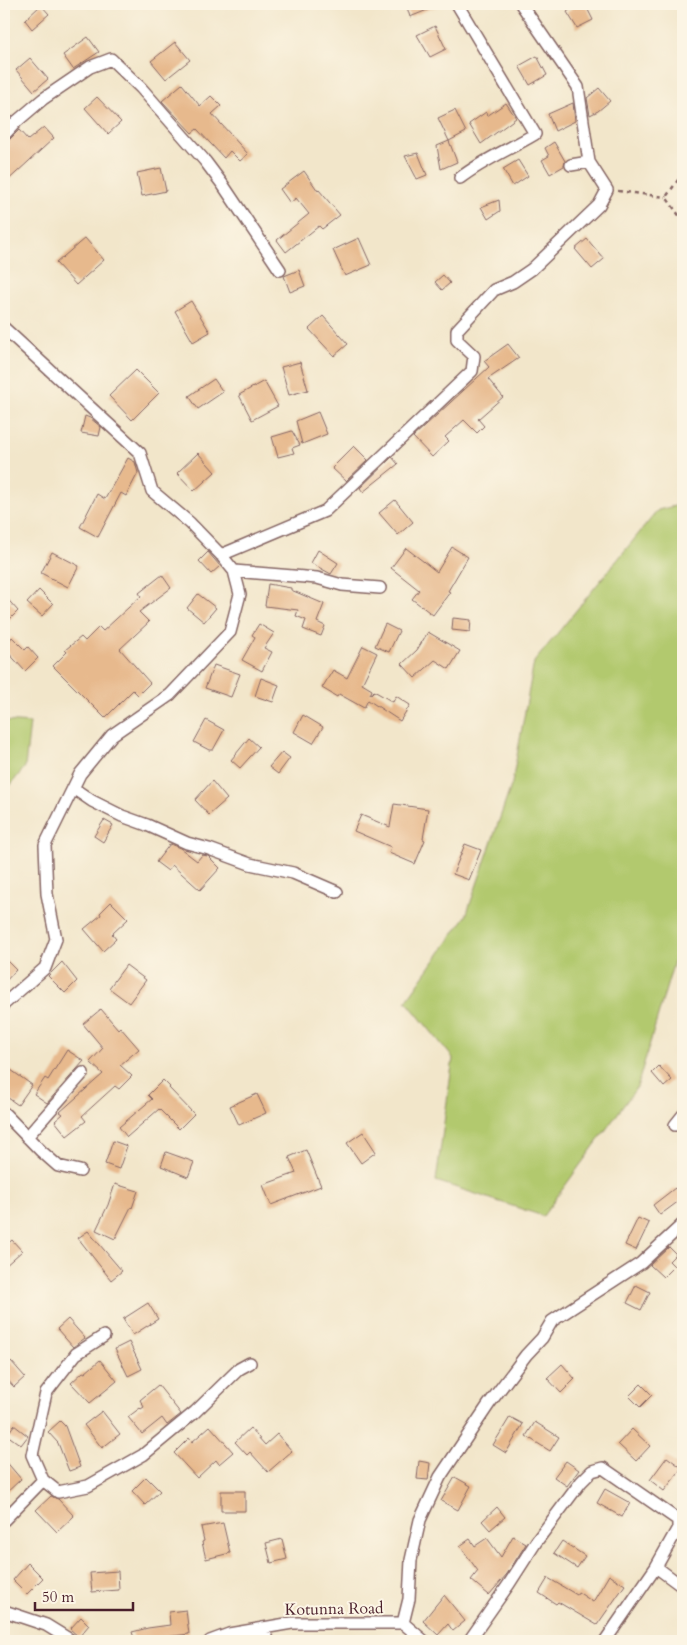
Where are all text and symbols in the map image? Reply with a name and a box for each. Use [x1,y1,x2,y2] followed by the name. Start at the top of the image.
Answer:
[35,1580,132,1612] scale bar
[42,1587,74,1607] text: 50 m
[284,1597,384,1621] street label: Kotunna Road

